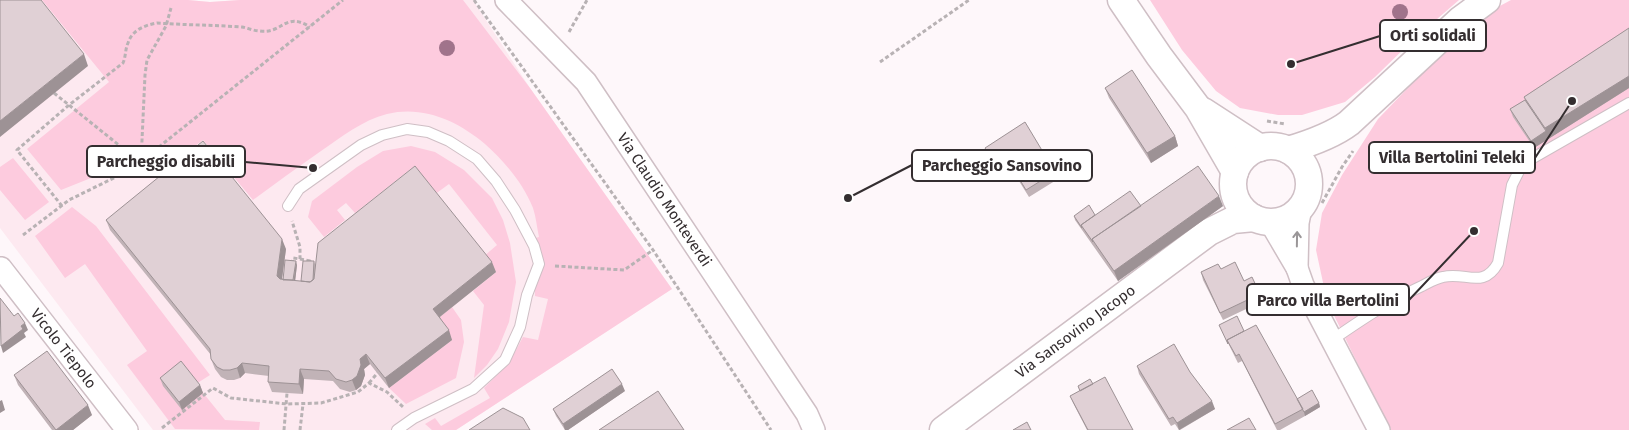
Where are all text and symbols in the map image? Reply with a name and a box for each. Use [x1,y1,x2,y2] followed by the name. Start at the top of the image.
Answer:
[1380,20,1486,51] callout: Orti solidali
[1390,26,1476,45] text: Orti solidali
[613,129,715,270] street label: Via Claudio Monteverdi
[1369,142,1535,173] callout: Villa Bertolini Teleki
[87,146,245,177] callout: Parcheggio disabili
[1378,148,1525,167] text: Villa Bertolini Teleki
[912,150,1092,181] callout: Parcheggio Sansovino
[97,152,235,171] text: Parcheggio disabili
[922,156,1082,175] text: Parcheggio Sansovino
[1293,231,1302,247] one-way arrow
[1012,281,1139,382] street label: Via Sansovino Jacopo
[1247,284,1409,315] callout: Parco villa Bertolini
[1257,291,1399,310] text: Parco villa Bertolini
[27,305,100,392] street label: Vicolo Tiepolo

